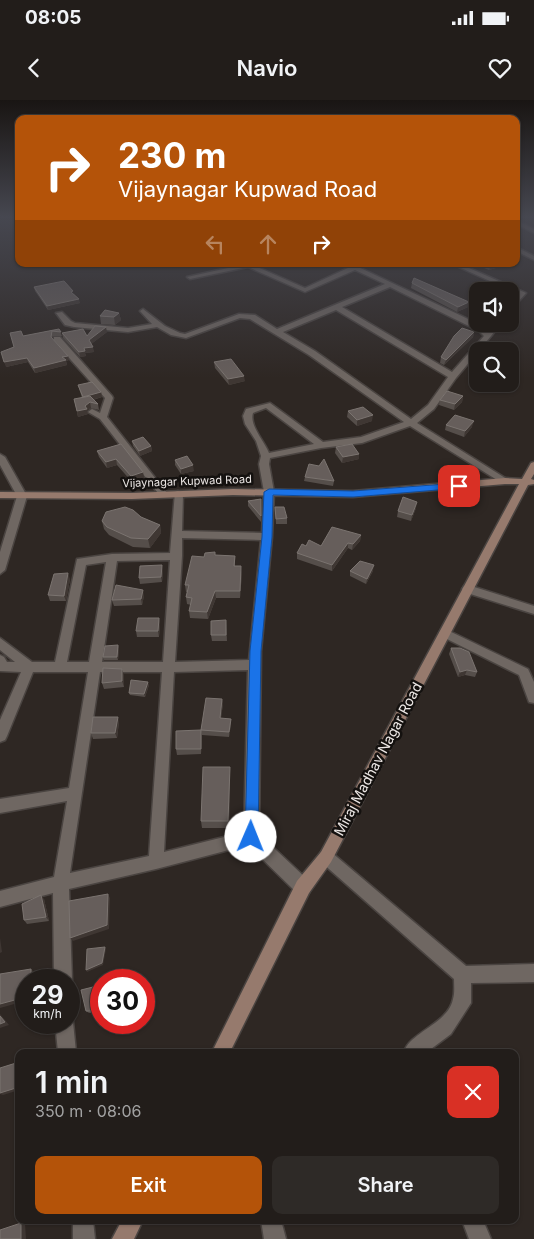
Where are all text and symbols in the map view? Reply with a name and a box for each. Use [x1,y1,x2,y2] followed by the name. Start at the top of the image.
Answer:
[25,6,81,29] text: 08:05
[20,54,48,82] icon: back
[486,54,514,82] icon: heart
[236,55,298,81] text: Navio
[118,134,226,176] text: 230 m
[35,135,100,200] icon: right
[118,176,377,202] text: Vijaynagar Kupwad Road
[201,230,229,258] icon: left
[254,230,282,258] icon: ahead
[307,230,335,258] icon: right
[469,282,519,392] map controls
[469,282,519,332] button: sound
[469,342,519,392] button: search
[438,465,480,507] pin
[122,472,252,490] street label: Vijaynagar Kupwad Road
[445,472,473,500] icon: arrive
[330,679,425,838] street label: Miraj Madhav Nagar Road
[224,810,276,862] position arrow
[90,969,155,1034] speed limit sign: 30
[32,980,63,1010] text: 29
[33,1006,62,1021] text: km/h
[35,1064,108,1100] text: 1 min
[447,1066,499,1118] button: close
[35,1101,141,1121] text: 350 m · 08:06
[35,1156,262,1214] button: Exit
[272,1156,499,1214] button: Share

